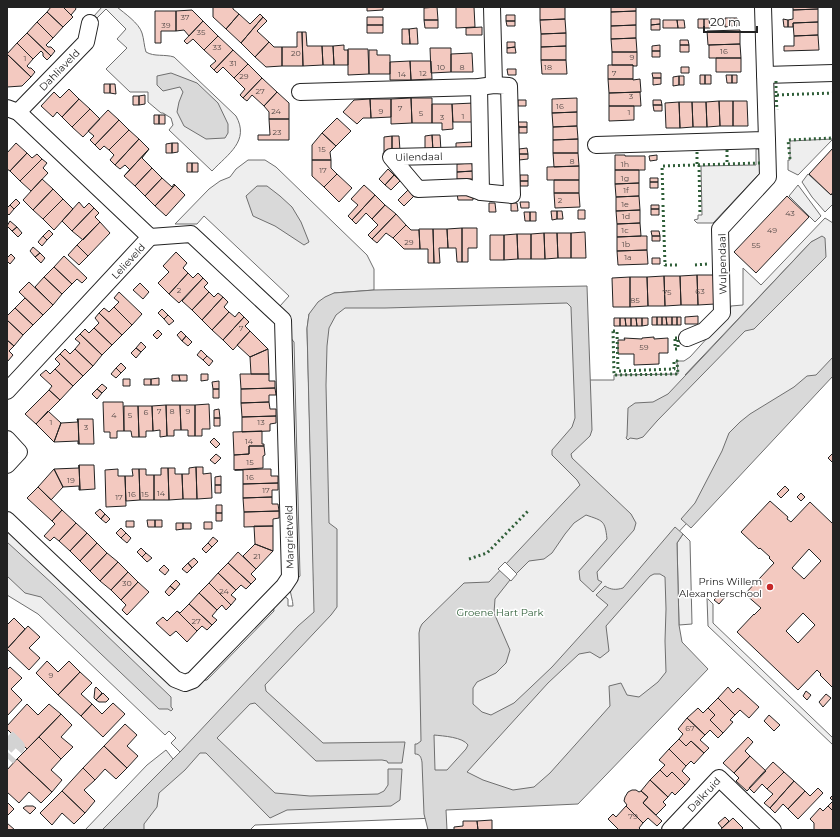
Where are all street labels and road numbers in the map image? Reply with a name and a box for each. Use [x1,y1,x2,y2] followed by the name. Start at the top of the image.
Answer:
[36,47,83,94] street label: Dahliaveld
[395,150,443,164] street label: Uilendaal
[715,233,730,295] street label: Wulpendaal
[109,241,148,282] street label: Lelieveld
[282,505,297,569] street label: Margrietveld
[684,775,723,815] street label: Dalkruid

